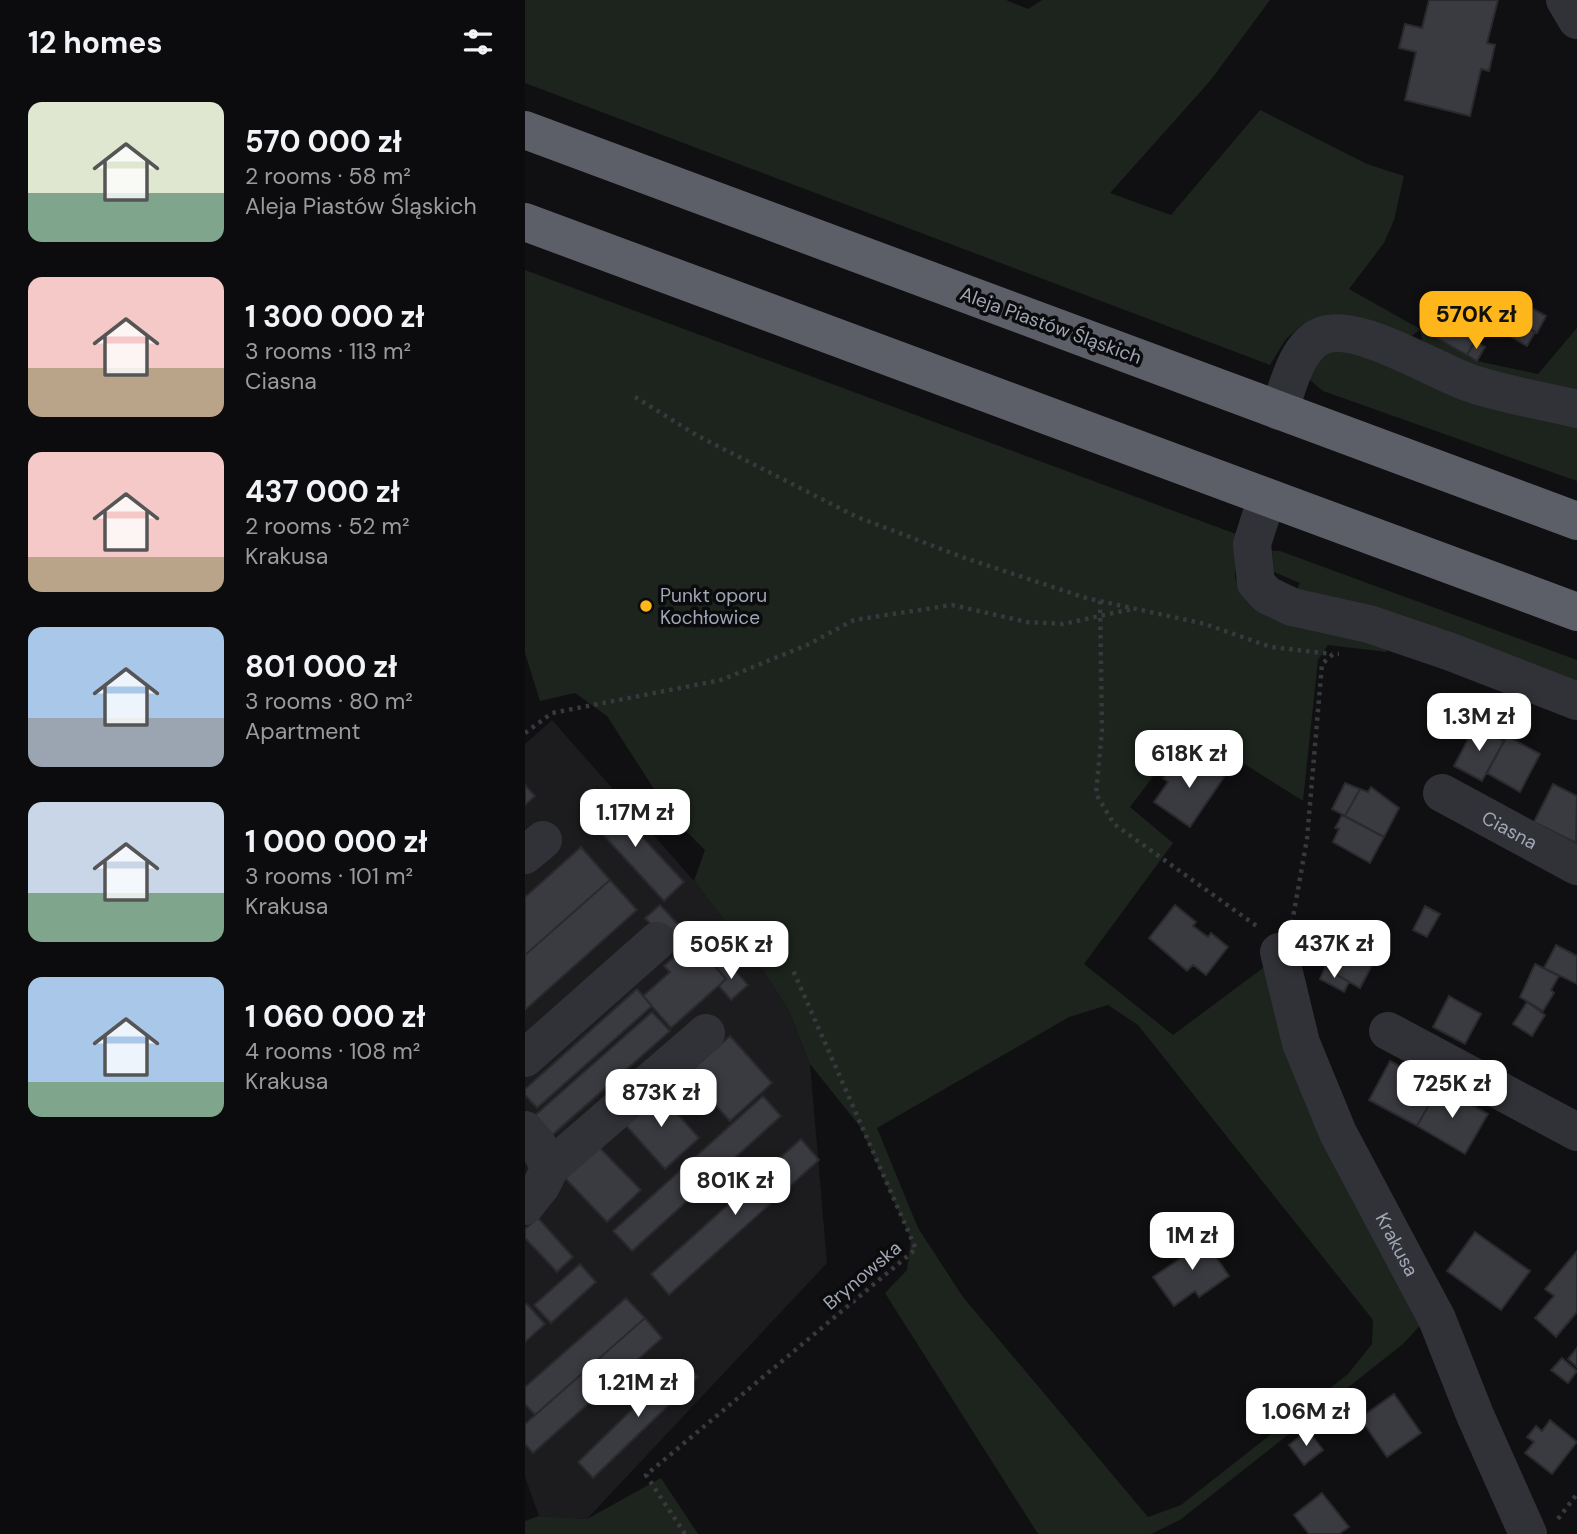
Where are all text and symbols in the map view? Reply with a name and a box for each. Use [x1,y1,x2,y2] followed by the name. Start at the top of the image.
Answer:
[28,23,162,62] text: 12 homes
[459,23,497,61] icon: filters
[245,122,402,161] text: 570 000 zł
[84,130,168,214] icon: home
[245,161,411,191] text: 2 rooms · 58 m²
[245,191,477,221] text: Aleja Piastów Śląskich
[957,281,1145,370] street label: Aleja Piastów Śląskich
[1411,292,1541,351] pin: 570K zł
[245,297,424,336] text: 1 300 000 zł
[1435,299,1517,329] text: 570K zł
[84,305,168,389] icon: home
[245,336,411,366] text: 3 rooms · 113 m²
[245,366,317,396] text: Ciasna
[245,472,400,511] text: 437 000 zł
[84,480,168,564] icon: home
[245,511,410,541] text: 2 rooms · 52 m²
[245,541,328,571] text: Krakusa
[660,583,767,630] place label: Punkt oporu Kochłowice
[638,598,654,614] marker: Punkt oporu Kochłowice
[245,647,397,686] text: 801 000 zł
[84,655,168,739] icon: home
[245,686,413,716] text: 3 rooms · 80 m²
[1414,694,1544,753] pin: 1.3M zł
[1443,701,1515,731] text: 1.3M zł
[245,716,360,746] text: Apartment
[1124,730,1254,790] pin: 618K zł
[1151,738,1227,768] text: 618K zł
[563,790,707,849] pin: 1.17M zł
[596,797,674,827] text: 1.17M zł
[1477,805,1542,855] street label: Ciasna
[245,822,427,861] text: 1 000 000 zł
[84,830,168,914] icon: home
[245,861,413,891] text: 3 rooms · 101 m²
[245,891,328,921] text: Krakusa
[1269,920,1399,980] pin: 437K zł
[666,922,796,981] pin: 505K zł
[1294,928,1374,958] text: 437K zł
[689,929,773,959] text: 505K zł
[245,997,425,1036] text: 1 060 000 zł
[84,1005,168,1089] icon: home
[245,1036,420,1066] text: 4 rooms · 108 m²
[1387,1060,1517,1120] pin: 725K zł
[245,1066,328,1096] text: Krakusa
[1413,1068,1491,1098] text: 725K zł
[596,1070,726,1129] pin: 873K zł
[622,1077,700,1107] text: 873K zł
[670,1158,800,1217] pin: 801K zł
[696,1165,774,1195] text: 801K zł
[1370,1208,1424,1281] street label: Krakusa
[1143,1212,1241,1272] pin: 1M zł
[1166,1220,1218,1250] text: 1M zł
[818,1235,907,1315] street label: Brynowska
[566,1360,710,1419] pin: 1.21M zł
[598,1367,678,1397] text: 1.21M zł
[1234,1388,1378,1448] pin: 1.06M zł
[1262,1396,1350,1426] text: 1.06M zł

